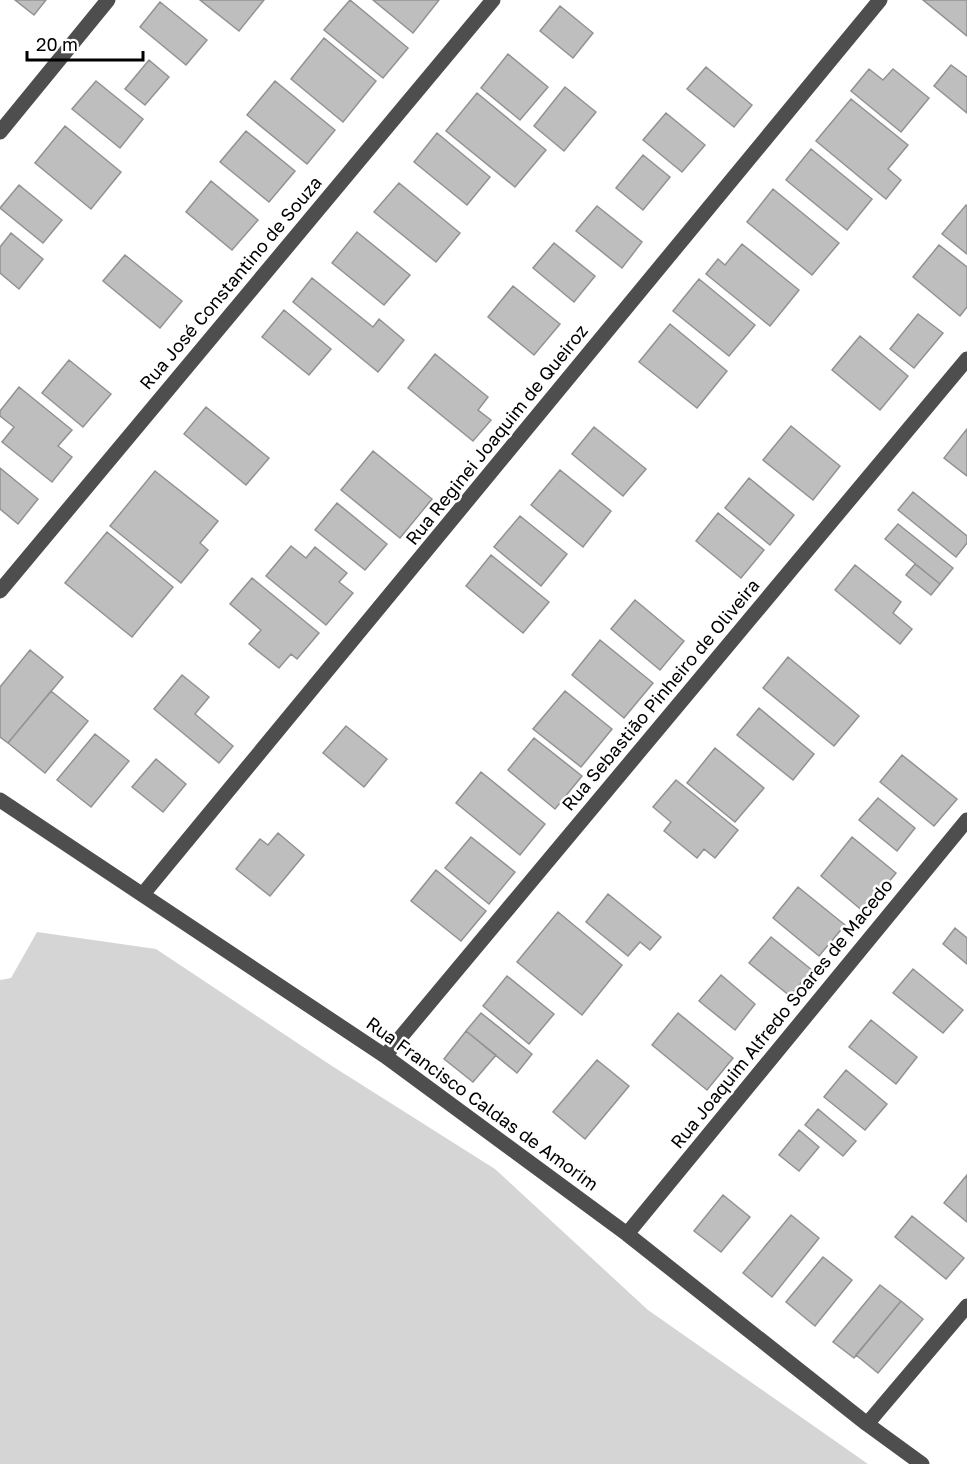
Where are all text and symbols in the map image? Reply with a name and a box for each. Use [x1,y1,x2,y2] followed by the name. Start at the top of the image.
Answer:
[27,24,142,62] scale bar
[36,33,78,55] text: 20 m
[135,171,326,393] street label: Rua José Constantino de Souza
[400,320,592,549] street label: Rua Reginei Joaquim de Queiroz
[557,574,764,815] street label: Rua Sebastião Pinheiro de Oliveira
[666,874,897,1153] street label: Rua Joaquim Alfredo Soares de Macedo
[362,1012,603,1195] street label: Rua Francisco Caldas de Amorim

